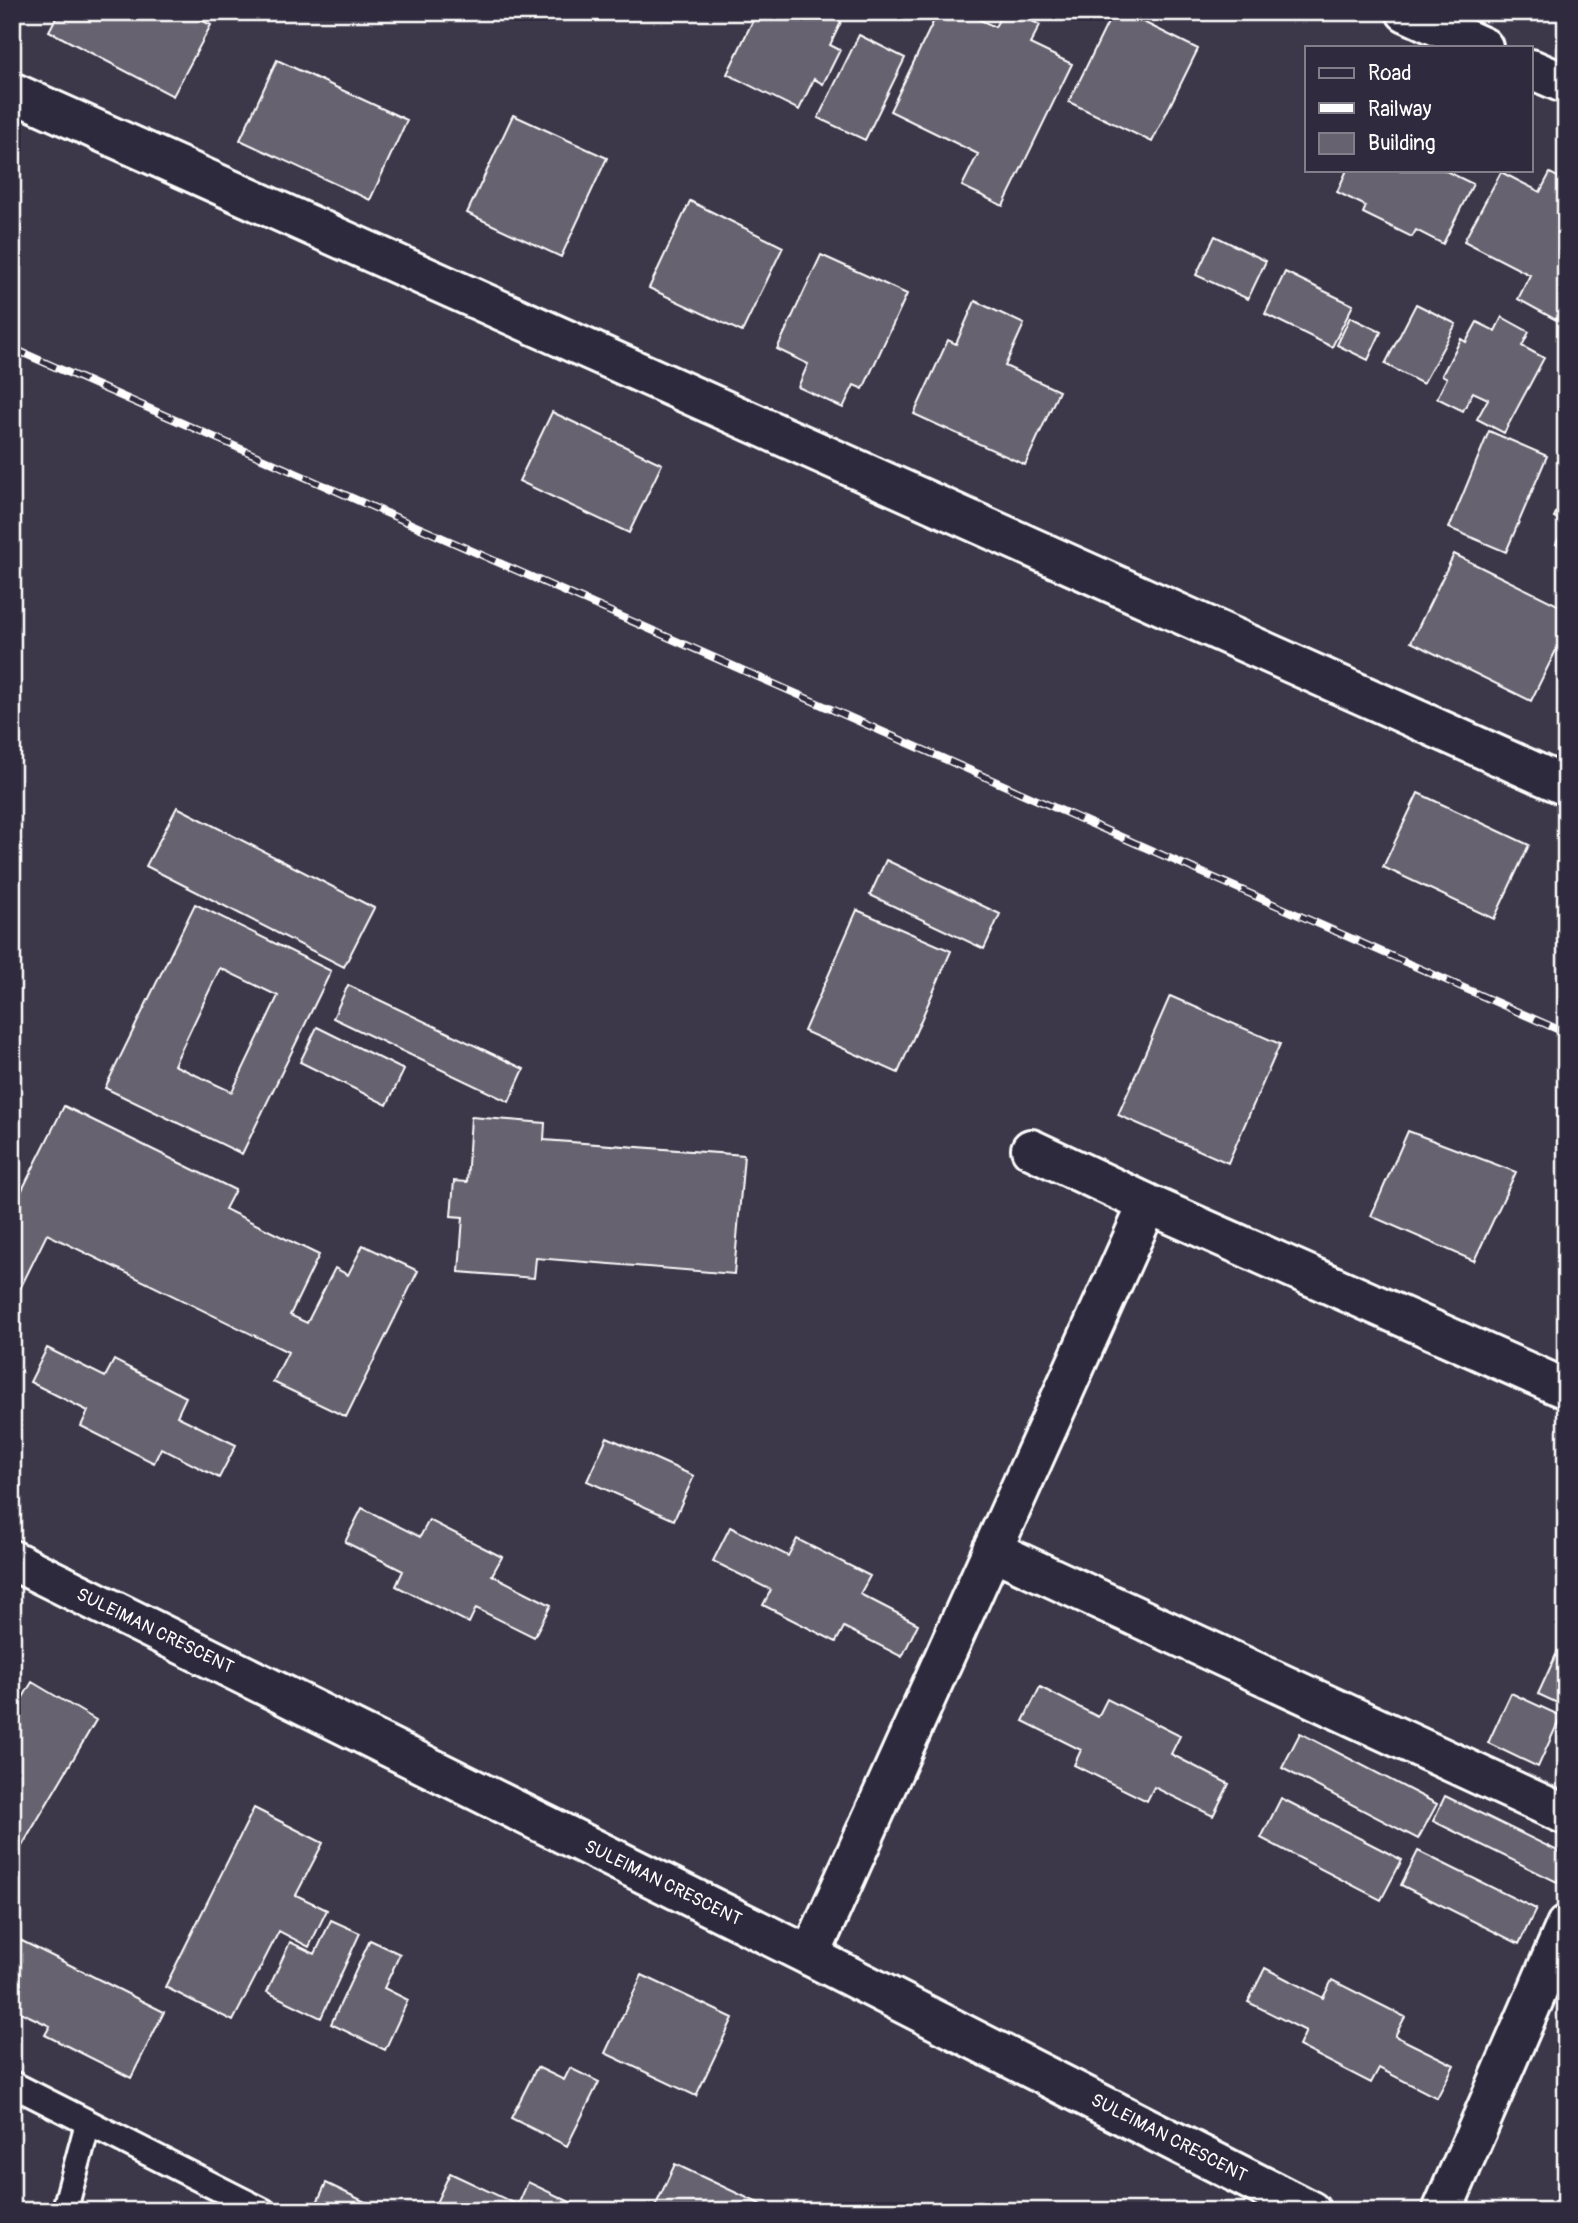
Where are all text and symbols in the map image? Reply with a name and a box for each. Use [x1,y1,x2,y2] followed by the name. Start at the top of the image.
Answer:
[1305,46,1532,172] legend
[1368,60,1412,87] text: Road
[1368,96,1432,123] text: Railway
[1368,130,1435,157] text: Building
[73,1583,237,1679] street label: SULEIMAN CRESCENT
[581,1835,745,1931] street label: SULEIMAN CRESCENT
[1087,2089,1251,2187] street label: SULEIMAN CRESCENT

